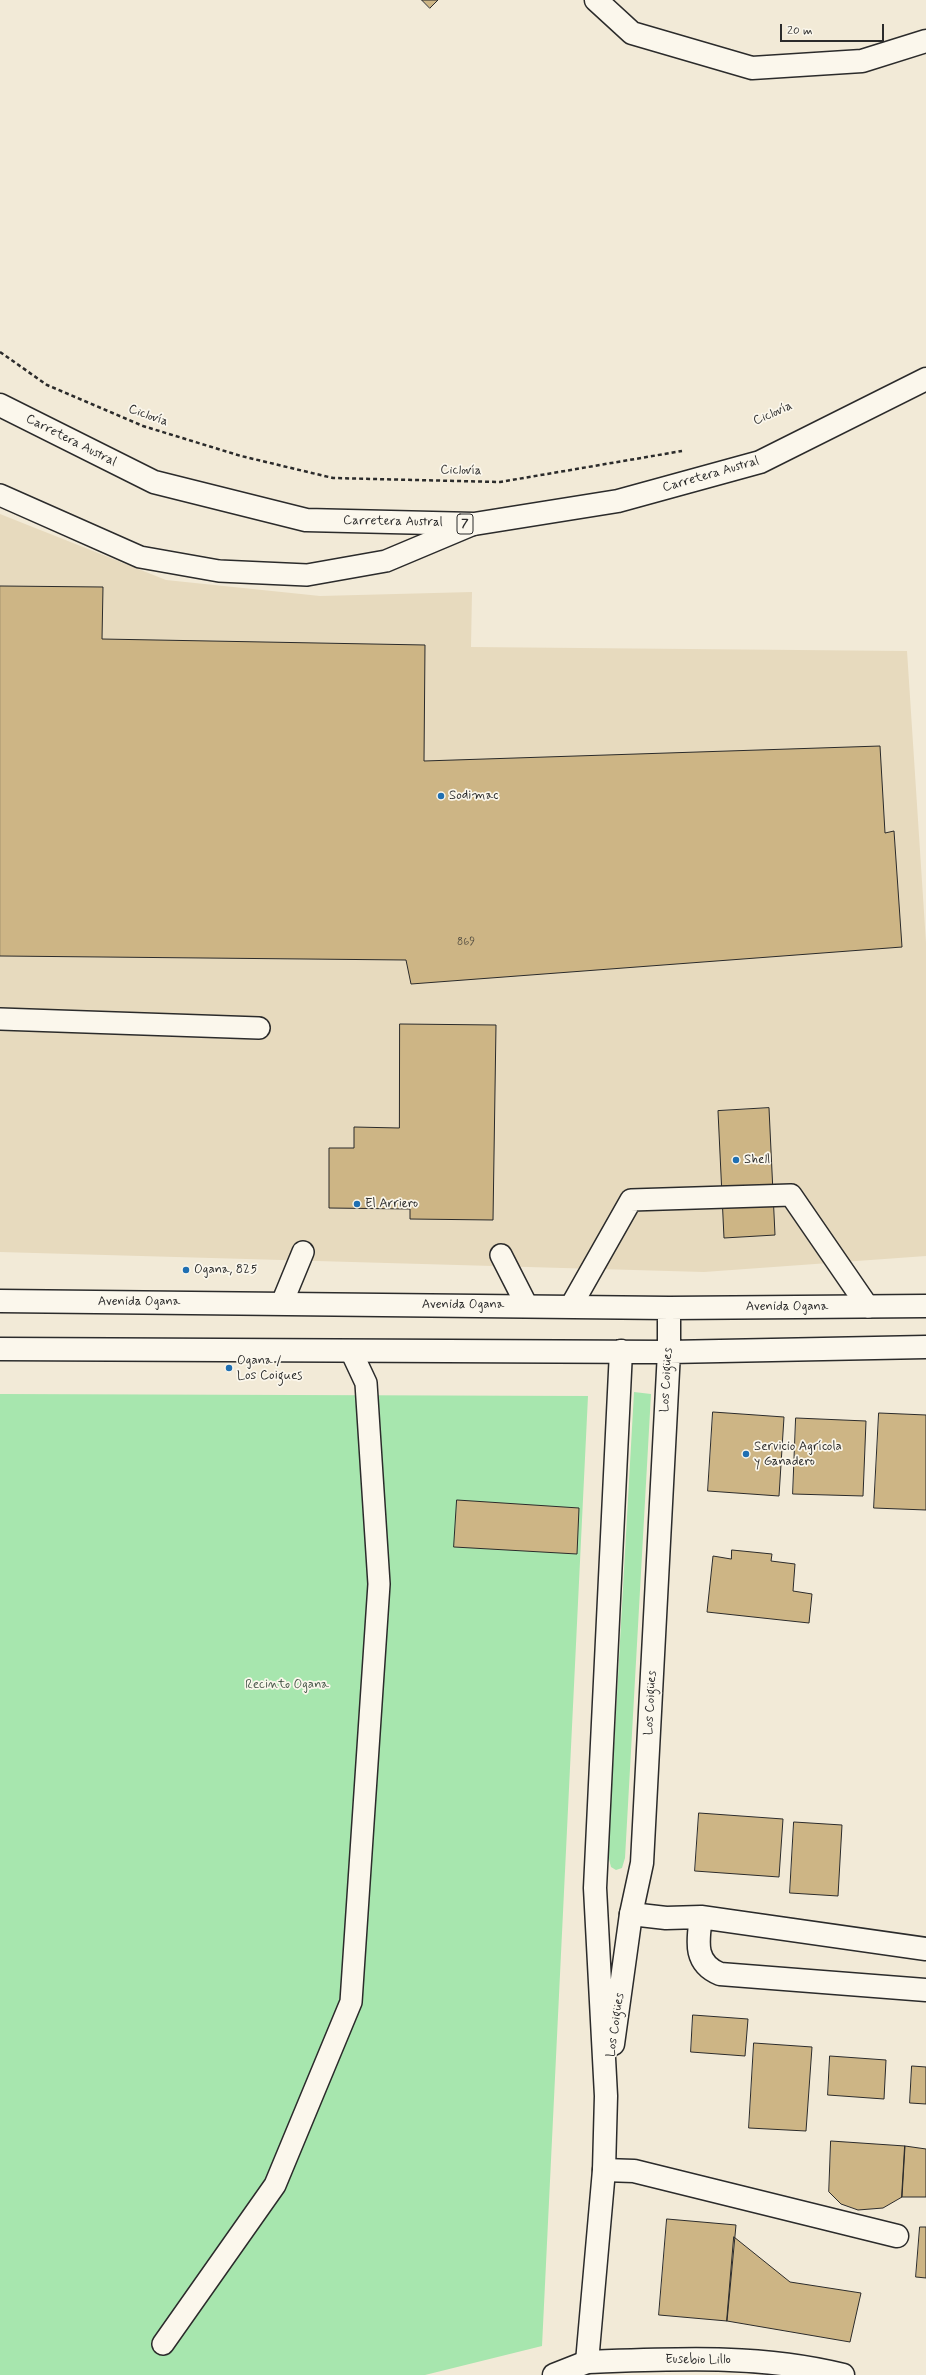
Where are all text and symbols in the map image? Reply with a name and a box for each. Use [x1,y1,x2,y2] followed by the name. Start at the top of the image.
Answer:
[782,16,886,42] scale bar
[787,23,813,39] text: 20 m
[751,399,795,429] street label: Ciclovía
[126,402,170,430] street label: Ciclovía
[23,411,119,471] street label: Carretera Austral
[661,454,761,496] street label: Carretera Austral
[440,463,482,479] street label: Ciclovía
[343,513,443,531] street label: Carretera Austral
[457,514,473,534] road number: 7
[449,788,499,804] place label: Sodimac
[436,791,446,801] marker: Sodimac
[457,936,475,950] house number: 869
[744,1152,770,1168] place label: Shell
[731,1155,741,1165] marker: Shell
[365,1196,418,1212] place label: El Arriero
[352,1199,362,1209] marker: El Arriero
[194,1262,257,1278] place label: Ogana, 825
[181,1265,191,1275] marker: Ogana, 825
[98,1294,180,1310] street label: Avenida Ogana
[422,1297,504,1313] street label: Avenida Ogana
[746,1299,828,1315] street label: Avenida Ogana
[658,1347,676,1413] street label: Los Coigües
[237,1353,302,1384] place label: Ogana / Los Coigues
[224,1363,234,1373] marker: Ogana / Los Coigues
[754,1439,842,1470] place label: Servicio Agrícola y Ganadero
[741,1449,751,1459] marker: Servicio Agrícola y Ganadero
[642,1670,660,1736] street label: Los Coigües
[245,1677,329,1693] park label: Recinto Ogana
[604,1992,628,2058] street label: Los Coigües
[665,2352,731,2368] street label: Eusebio Lillo

